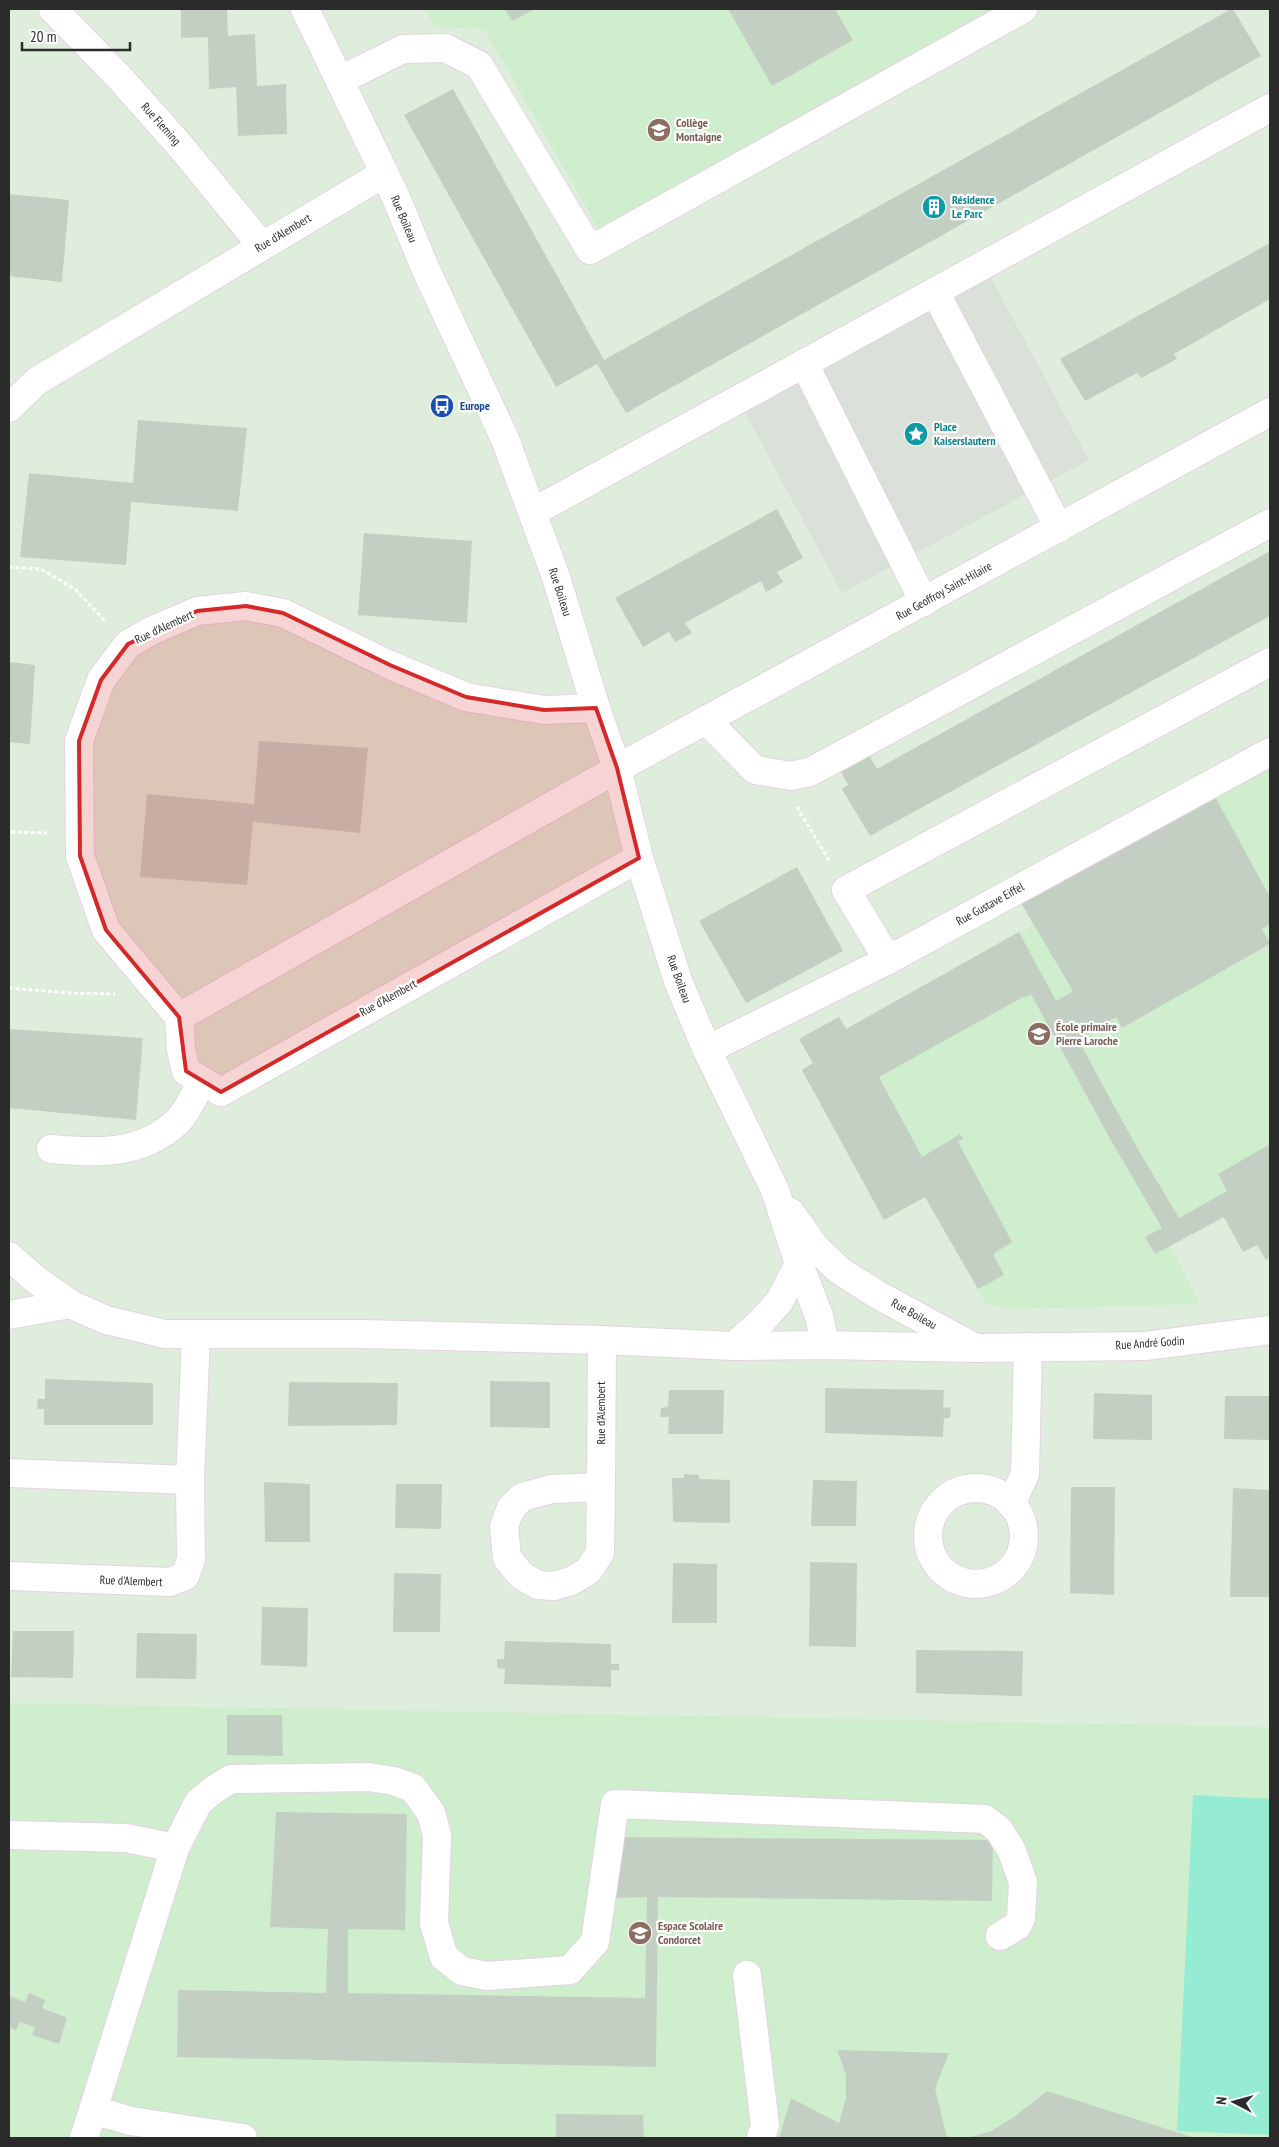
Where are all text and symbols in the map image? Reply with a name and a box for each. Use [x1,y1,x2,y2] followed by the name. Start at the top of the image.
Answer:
[22,20,130,52] scale bar
[30,27,56,46] text: 20 m
[138,99,184,148] street label: Rue Fleming
[676,115,722,144] place label: Collège Montaigne
[646,117,672,143] school or university icon: Collège Montaigne
[952,192,995,221] place label: Résidence Le Parc
[388,193,421,245] street label: Rue Boileau
[921,194,947,220] building icon: Résidence Le Parc
[252,210,314,255] street label: Rue d'Alembert
[429,393,455,419] bus stop icon: Europe
[460,398,490,413] place label: Europe
[934,419,996,448] place label: Place Kaiserslautern
[903,421,929,447] place icon: Place Kaiserslautern
[893,558,994,623] street label: Rue Geoffroy Saint-Hilaire
[546,566,575,618] street label: Rue Boileau
[132,606,196,647] street label: Rue d'Alembert
[953,879,1027,928] street label: Rue Gustave Eiffel
[664,953,695,1005] street label: Rue Boileau
[357,975,420,1019] street label: Rue d'Alembert
[1056,1019,1118,1048] place label: École primaire Pierre Laroche
[1026,1021,1052,1047] school or university icon: École primaire Pierre Laroche
[889,1295,940,1332] street label: Rue Boileau
[1115,1333,1185,1352] street label: Rue André Godin
[593,1381,608,1444] street label: Rue d'Alembert
[99,1572,163,1589] street label: Rue d'Alembert
[658,1918,723,1947] place label: Espace Scolaire Condorcet
[627,1920,653,1946] school or university icon: Espace Scolaire Condorcet
[1209,2077,1259,2127] north arrow
[1212,2096,1230,2105] text: N

